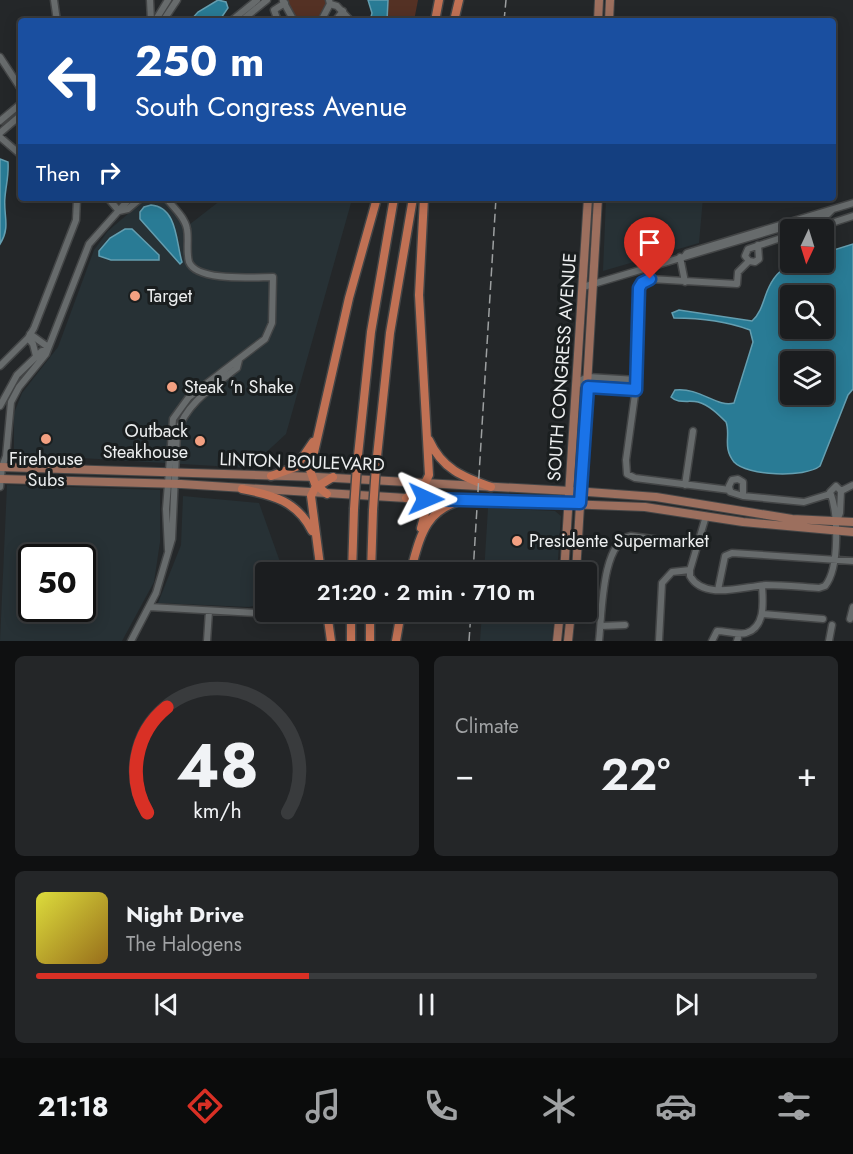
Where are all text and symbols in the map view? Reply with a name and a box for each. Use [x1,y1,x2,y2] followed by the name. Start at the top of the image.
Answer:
[135,31,265,92] text: 250 m
[36,42,114,120] icon: left
[135,87,407,126] text: South Congress Avenue
[93,156,126,189] icon: right
[36,157,81,189] text: Then
[624,217,675,279] pin
[780,219,834,273] north arrow
[780,219,834,405] map controls
[633,226,666,259] icon: arrive
[541,252,583,482] street label: SOUTH CONGRESS AVENUE
[147,283,193,309] place label: Target
[780,285,834,339] button: search
[128,289,142,303] marker: Target
[780,351,834,405] button: layers
[184,374,293,400] place label: Steak 'n Shake
[165,380,179,394] marker: Steak 'n Shake
[103,418,188,465] place label: Outback Steakhouse
[39,432,53,446] marker: Firehouse Subs
[193,434,207,448] marker: Outback Steakhouse
[9,446,83,493] place label: Firehouse Subs
[219,446,385,478] street label: LINTON BOULEVARD
[394,467,458,531] position arrow
[529,528,709,554] place label: Presidente Supermarket
[510,534,524,548] marker: Presidente Supermarket
[18,544,96,622] speed limit sign: 50
[317,576,535,608] text: 21:20 · 2 min · 710 m
[455,712,519,741] text: Climate
[176,720,258,810] text: 48
[601,742,670,807] text: 22°
[455,751,474,798] text: −
[797,751,817,798] text: +
[193,795,241,826] text: km/h
[126,898,244,930] text: Night Drive
[126,930,242,959] text: The Halogens
[150,988,183,1021] icon: previous
[410,988,443,1021] icon: pause
[670,988,703,1021] icon: next
[184,1085,226,1127] icon: directions
[302,1085,344,1127] icon: music
[420,1085,462,1127] icon: phone
[538,1085,580,1127] icon: climate
[655,1085,697,1127] icon: car
[773,1085,815,1127] icon: filters
[38,1087,109,1126] text: 21:18

